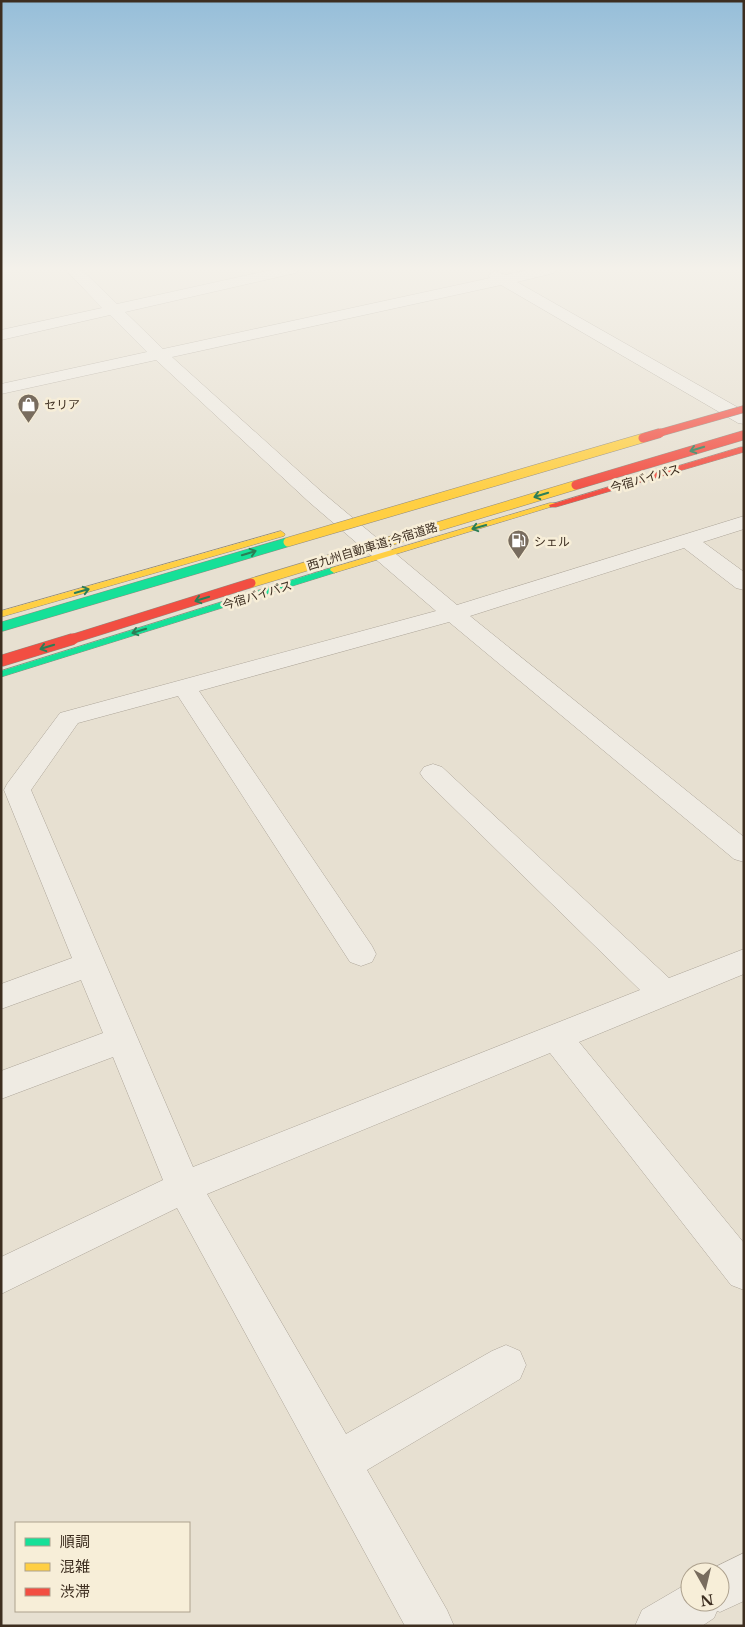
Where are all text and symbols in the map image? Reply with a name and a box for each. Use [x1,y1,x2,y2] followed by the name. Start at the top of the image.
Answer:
[16,392,40,423] shop icon: セリア
[44,397,80,412] place label: セリア
[689,444,705,454] one-way arrow
[608,461,682,495] street label: 今宿バイパス
[534,490,550,500] one-way arrow
[305,519,439,573] street label: 西九州自動車道;今宿道路
[471,523,487,533] one-way arrow
[506,529,530,560] fuel station icon: シェル
[534,534,570,549] place label: シェル
[241,548,257,558] one-way arrow
[220,577,294,613] street label: 今宿バイパス
[73,586,89,596] one-way arrow
[195,595,210,604] one-way arrow
[132,627,148,637] one-way arrow
[39,642,55,652] one-way arrow
[15,1522,190,1612] legend
[60,1532,90,1551] text: 順調
[60,1557,90,1576] text: 混雑
[680,1562,730,1612] north arrow
[60,1582,90,1601] text: 渋滞
[699,1590,715,1610] text: N

